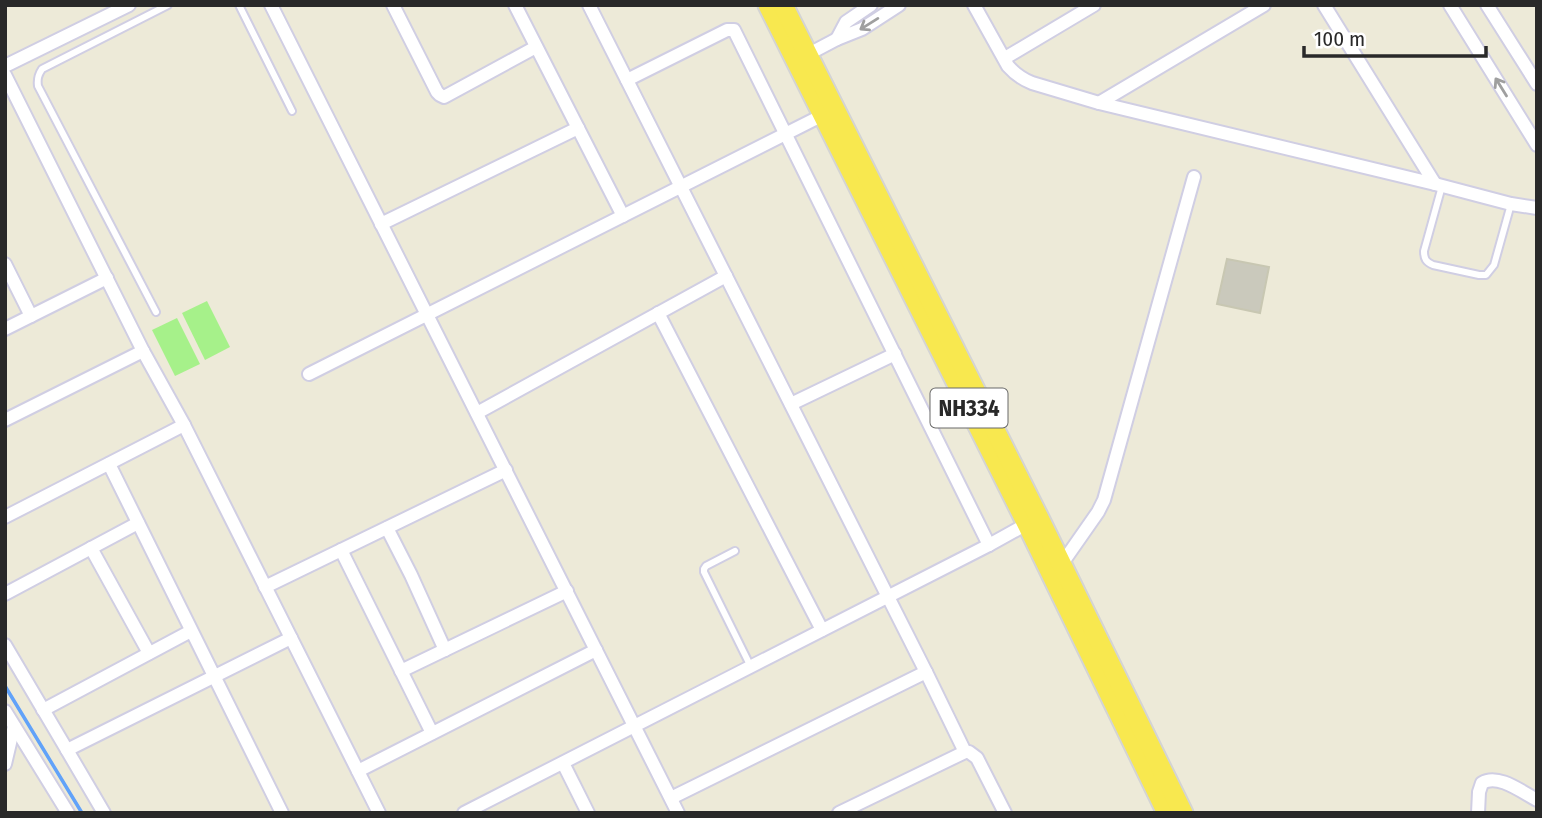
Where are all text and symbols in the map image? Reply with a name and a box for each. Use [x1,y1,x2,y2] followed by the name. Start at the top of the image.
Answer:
[1304,14,1486,58] scale bar
[860,18,880,32] one-way arrow
[1314,26,1365,52] text: 100 m
[1493,77,1507,97] one-way arrow
[930,388,1007,428] road number: NH334

